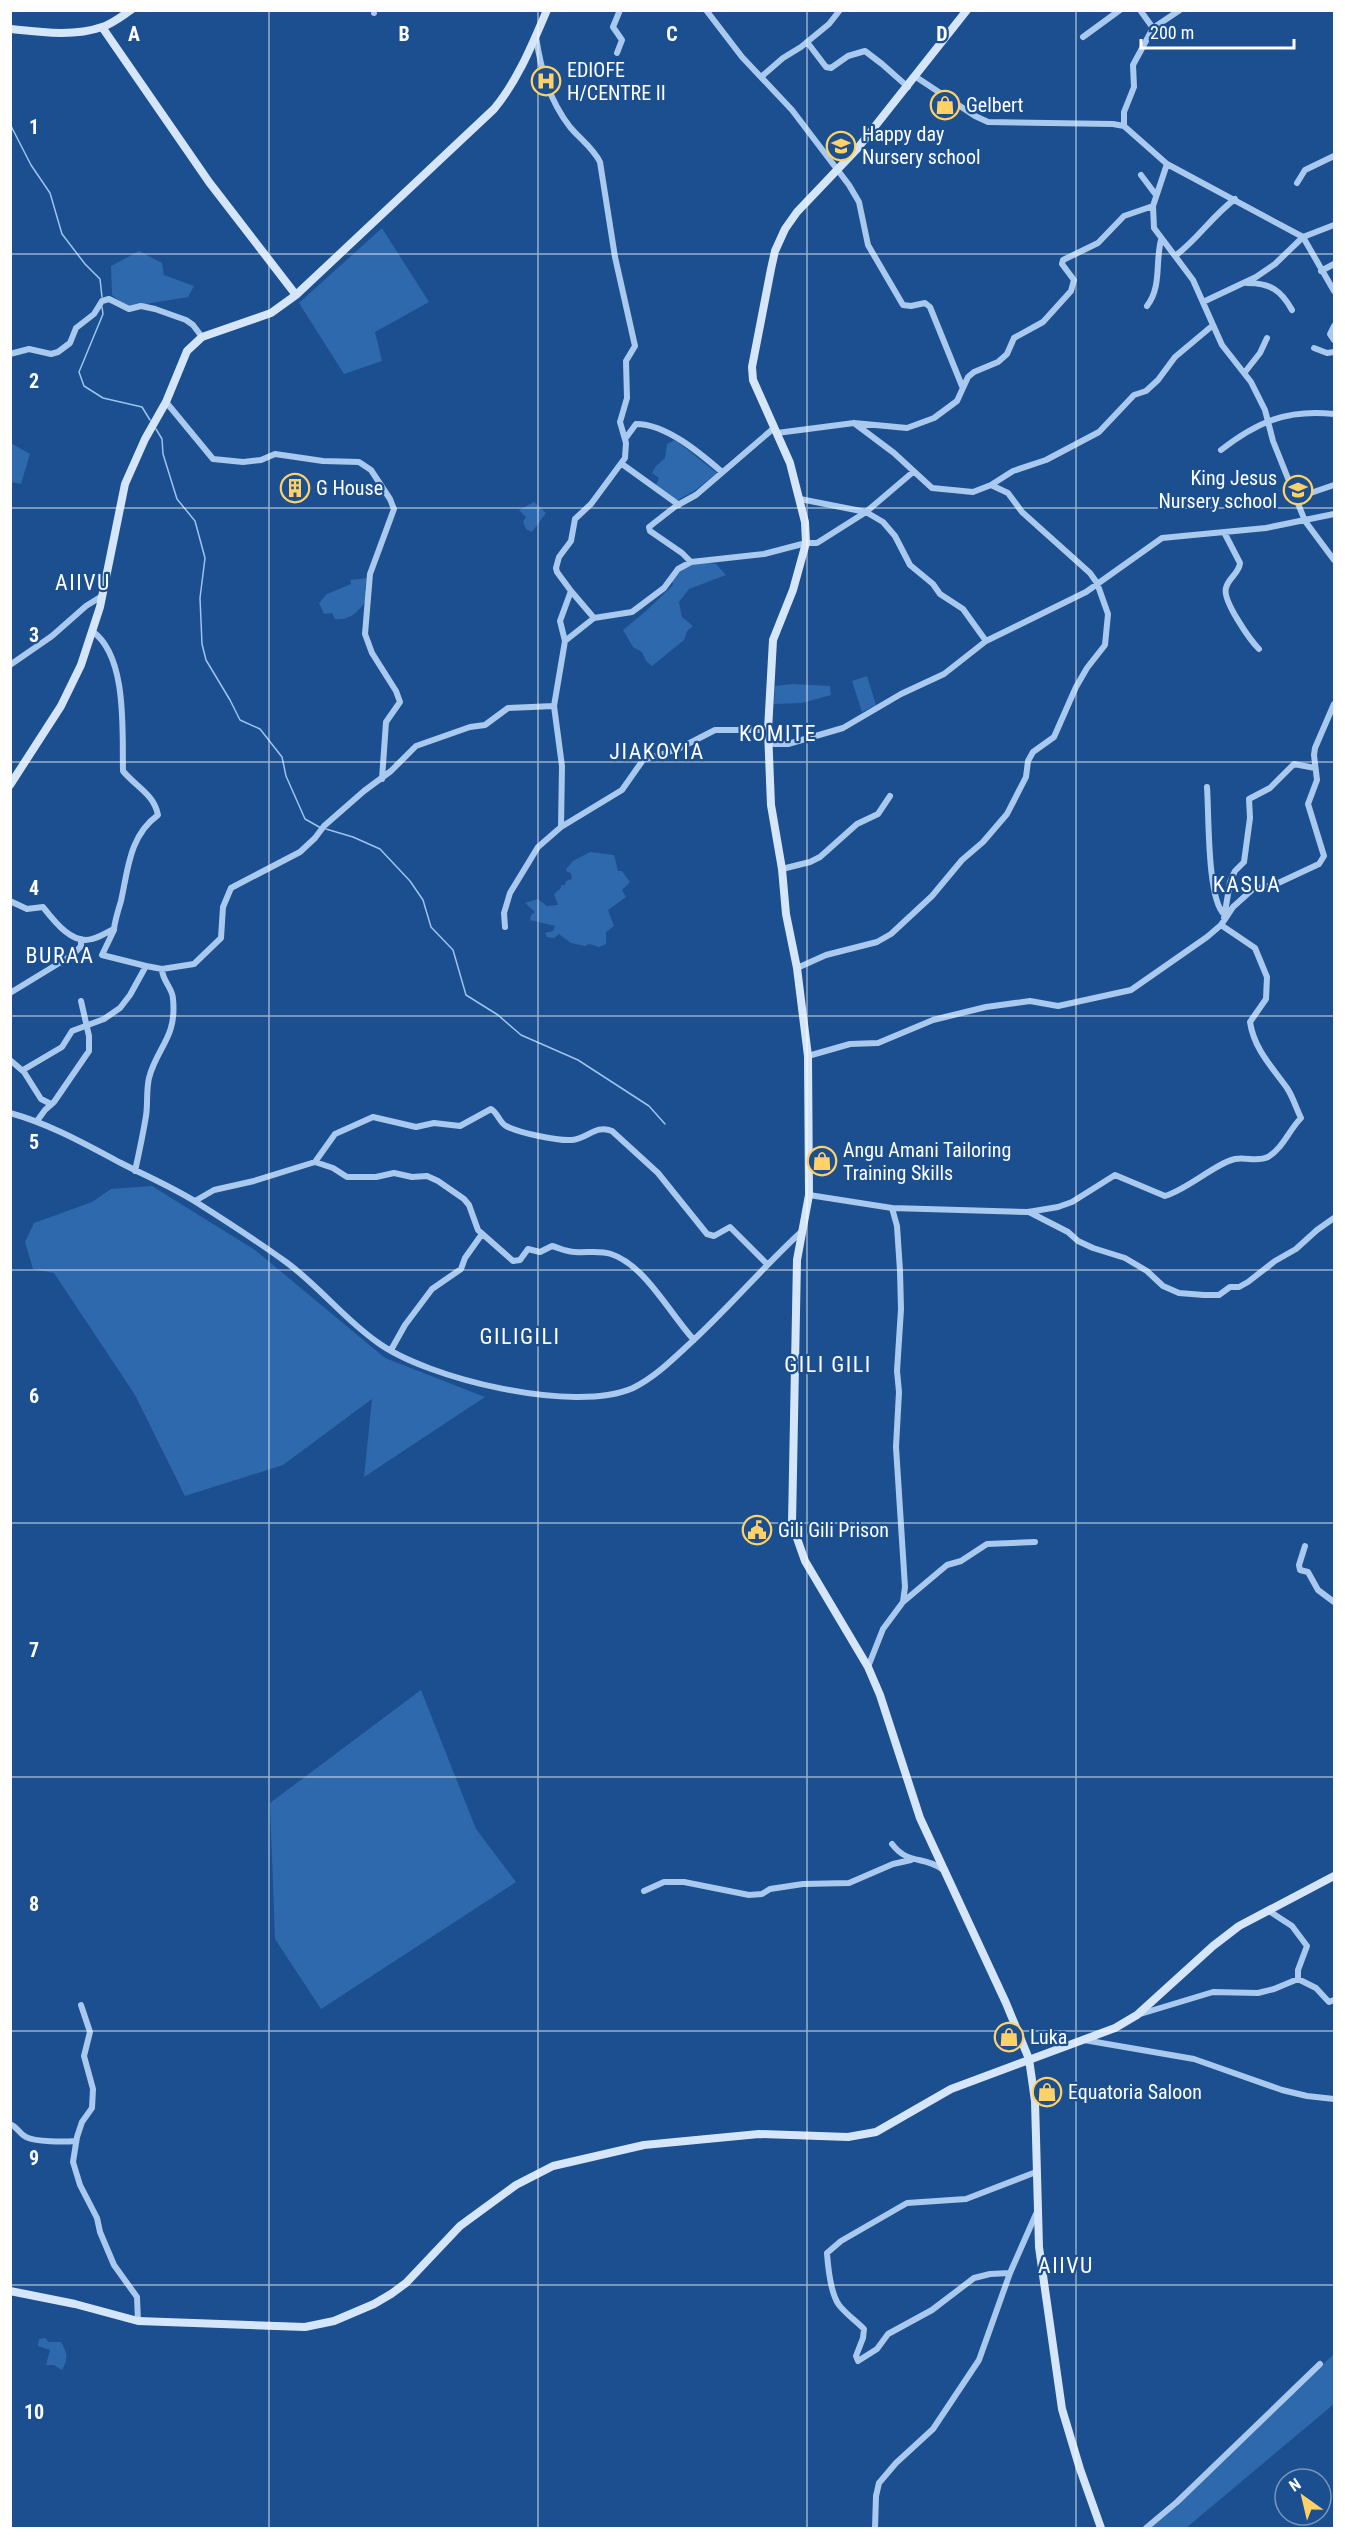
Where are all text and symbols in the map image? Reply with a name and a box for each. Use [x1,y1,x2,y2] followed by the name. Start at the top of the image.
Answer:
[1141,12,1294,50] scale bar
[128,22,140,46] text: A
[398,22,410,46] text: B
[666,22,678,46] text: C
[936,22,948,46] text: D
[1150,22,1194,43] text: 200 m
[567,58,666,105] place label: EDIOFE H/CENTRE II
[530,65,562,97] hospital icon: EDIOFE H/CENTRE II
[929,89,961,121] shop icon: Gelbert
[966,93,1024,117] place label: Gelbert
[29,115,39,139] text: 1
[862,122,981,169] place label: Happy day Nursery school
[825,130,857,162] school or university icon: Happy day Nursery school
[29,369,39,393] text: 2
[1158,466,1277,513] place label: King Jesus Nursery school
[279,472,311,504] building icon: G House
[1282,474,1314,506] school or university icon: King Jesus Nursery school
[316,476,383,500] place label: G House
[55,570,111,595] district label: AIIVU
[29,623,39,647] text: 3
[739,721,817,746] district label: KOMITE
[609,739,705,764] district label: JIAKOYIA
[1213,872,1281,897] district label: KASUA
[29,876,39,900] text: 4
[26,943,94,968] district label: BURAA
[29,1130,39,1154] text: 5
[843,1138,1011,1185] place label: Angu Amani Tailoring Training Skills
[806,1145,838,1177] shop icon: Angu Amani Tailoring Training Skills
[480,1324,560,1349] district label: GILIGILI
[784,1352,872,1377] district label: GILI GILI
[29,1384,39,1408] text: 6
[741,1514,773,1546] public building icon: Gili Gili Prison
[778,1518,889,1542] place label: Gili Gili Prison
[29,1638,39,1662] text: 7
[29,1892,39,1916] text: 8
[993,2021,1025,2053] shop icon: Luka
[1030,2025,1067,2049] place label: Luka
[1031,2076,1063,2108] shop icon: Equatoria Saloon
[1068,2080,1202,2104] place label: Equatoria Saloon
[29,2146,39,2170] text: 9
[1038,2253,1094,2278] district label: AIIVU
[24,2400,44,2424] text: 10
[1273,2467,1333,2527] north arrow
[1286,2474,1304,2496] text: N

